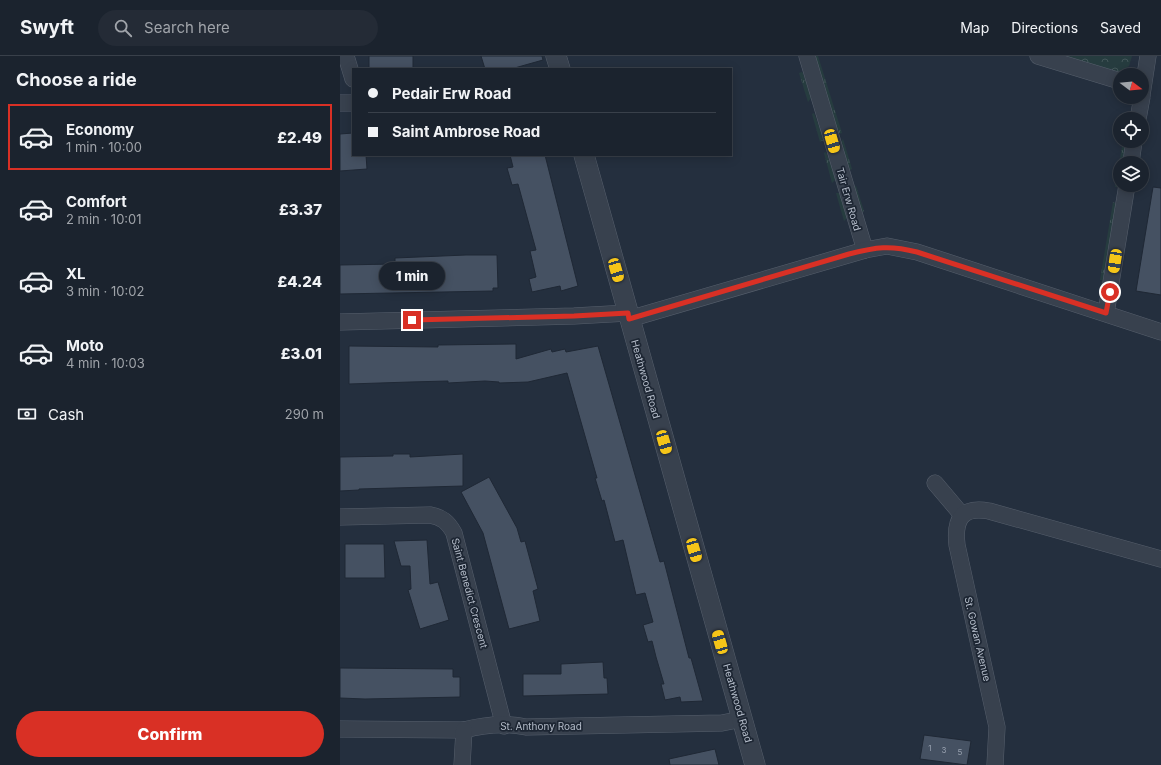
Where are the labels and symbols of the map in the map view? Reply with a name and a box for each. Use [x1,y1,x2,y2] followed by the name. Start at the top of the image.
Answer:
[1113,68,1149,104] north arrow
[823,128,841,154] car
[834,166,864,232] street label: Tair Erw Road
[1107,248,1123,274] car
[607,257,625,283] car
[379,262,445,290] callout: 1 min
[1101,283,1119,301] route start
[403,311,421,329] route end
[629,338,663,420] street label: Heathwood Road
[655,429,673,455] car
[449,537,491,650] street label: Saint Benedict Crescent
[685,537,703,563] car
[962,596,994,683] street label: St. Gowan Avenue
[711,629,729,655] car
[721,662,755,744] street label: Heathwood Road
[500,720,582,732] street label: St. Anthony Road
[928,743,932,753] house number: 1
[942,745,947,755] house number: 3
[958,747,963,757] house number: 5

